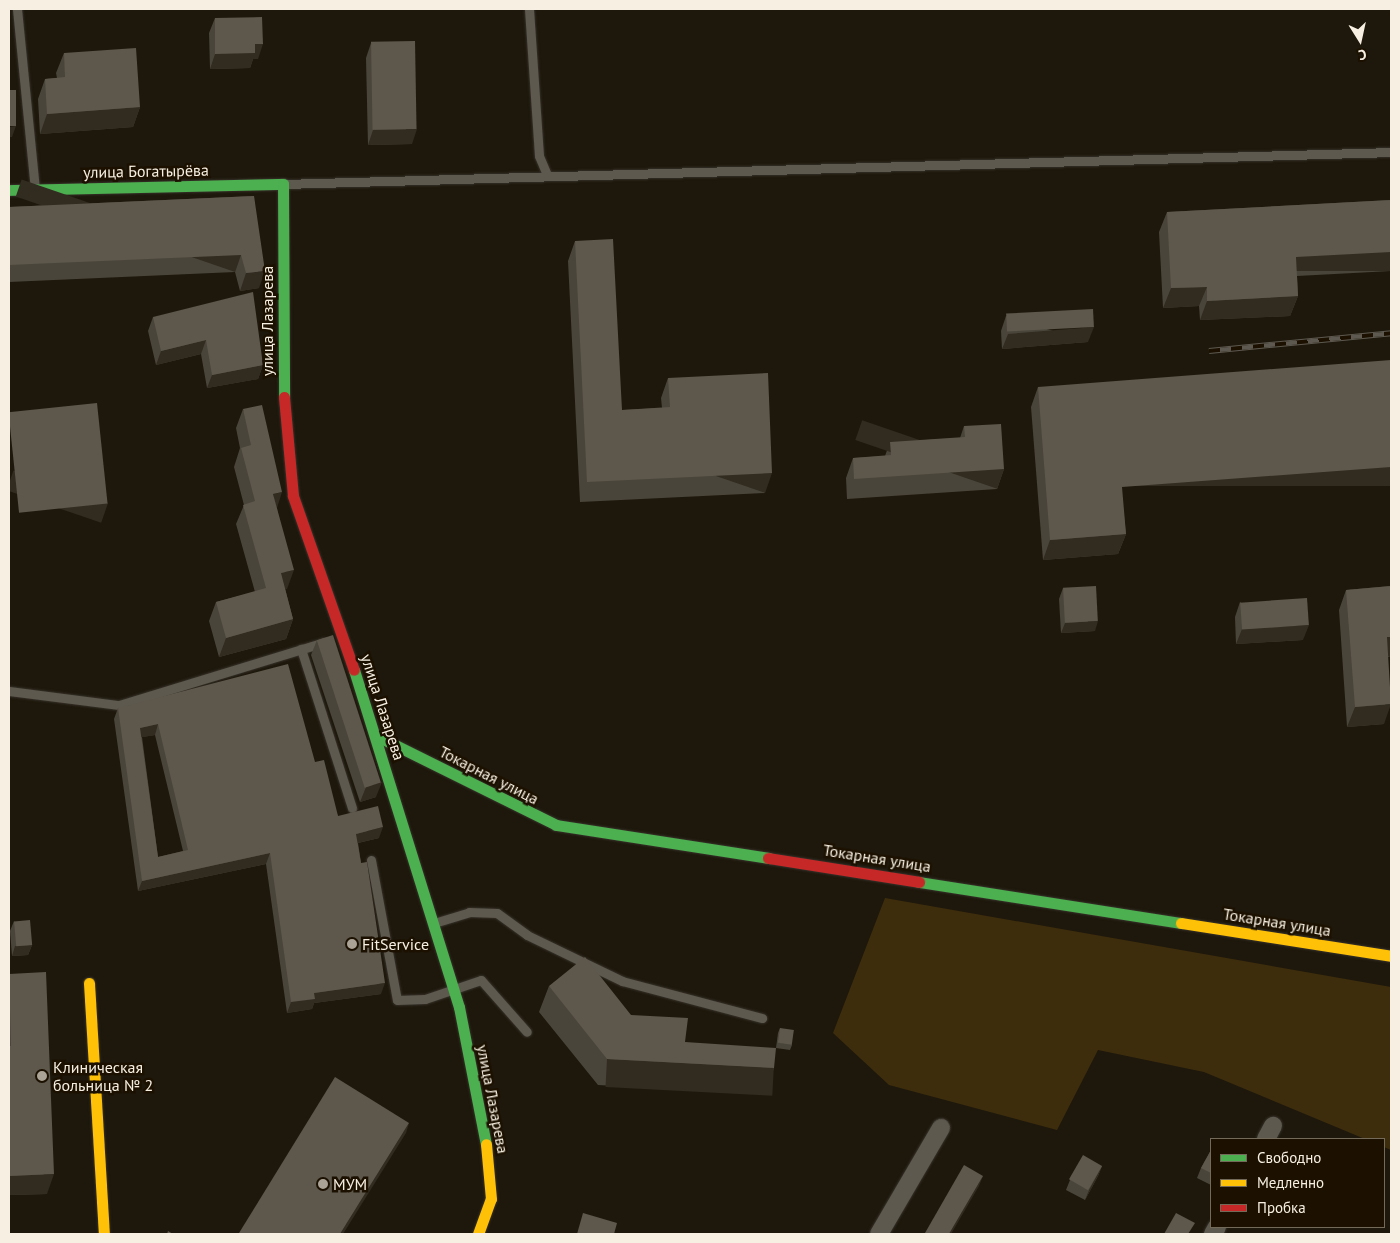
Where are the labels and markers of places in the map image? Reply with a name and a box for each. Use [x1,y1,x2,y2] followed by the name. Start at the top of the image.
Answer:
[362,934,429,954] place label: FitService
[346,938,358,950] marker: FitService
[53,1057,153,1095] place label: Клиническая больница № 2
[35,1069,49,1083] marker: Клиническая больница № 2
[333,1174,367,1194] place label: МУМ
[317,1178,329,1190] marker: МУМ

